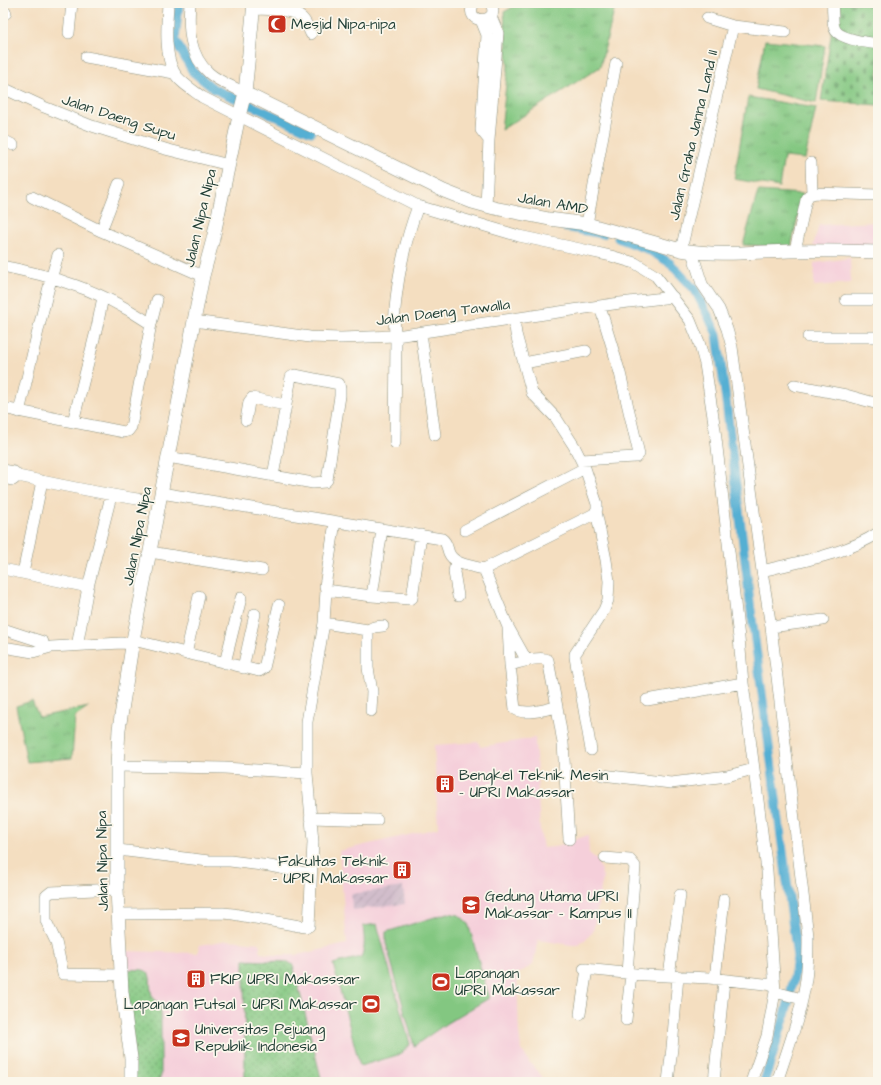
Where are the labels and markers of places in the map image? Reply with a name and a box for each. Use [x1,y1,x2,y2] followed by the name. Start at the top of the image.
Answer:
[266,13,288,35] mosque icon: Mesjid Nipa-nipa
[291,14,396,35] place label: Mesjid Nipa-nipa
[459,765,609,803] place label: Bengkel Teknik Mesin - UPRI Makassar
[434,773,456,795] building icon: Bengkel Teknik Mesin - UPRI Makassar
[273,851,388,889] place label: Fakultas Teknik - UPRI Makassar
[391,859,413,881] building icon: Fakultas Teknik - UPRI Makassar
[485,886,632,924] place label: Gedung Utama UPRI Makassar - Kampus II
[460,894,482,916] school or university icon: Gedung Utama UPRI Makassar - Kampus II
[455,963,560,1001] place label: Lapangan UPRI Makassar
[185,968,207,990] building icon: FKIP UPRI Makasssar
[210,969,360,990] place label: FKIP UPRI Makasssar
[430,971,452,993] sports icon: Lapangan UPRI Makassar
[360,993,382,1015] sports icon: Lapangan Futsal - UPRI Makassar
[124,994,357,1016] place label: Lapangan Futsal - UPRI Makassar
[195,1019,325,1057] place label: Universitas Pejuang Republik Indonesia
[170,1027,192,1049] school or university icon: Universitas Pejuang Republik Indonesia

